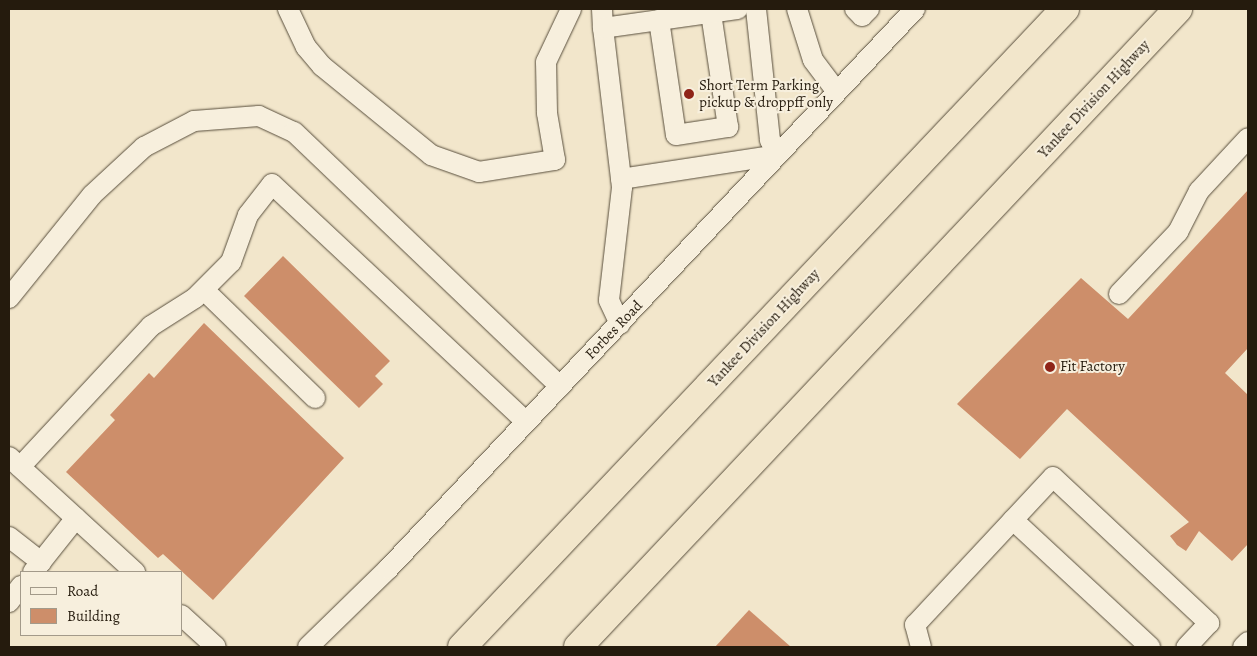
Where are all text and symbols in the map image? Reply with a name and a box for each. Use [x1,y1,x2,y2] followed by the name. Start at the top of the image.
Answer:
[1035,36,1153,162] street label: Yankee Division Highway
[699,76,833,111] place label: Short Term Parking pickup & droppff only
[683,88,695,100] marker: Short Term Parking pickup & droppff only
[705,265,823,391] street label: Yankee Division Highway
[582,297,646,363] street label: Forbes Road
[1060,358,1125,376] place label: Fit Factory
[1044,361,1056,373] marker: Fit Factory
[20,571,182,636] legend
[67,581,98,601] text: Road
[67,606,120,626] text: Building

